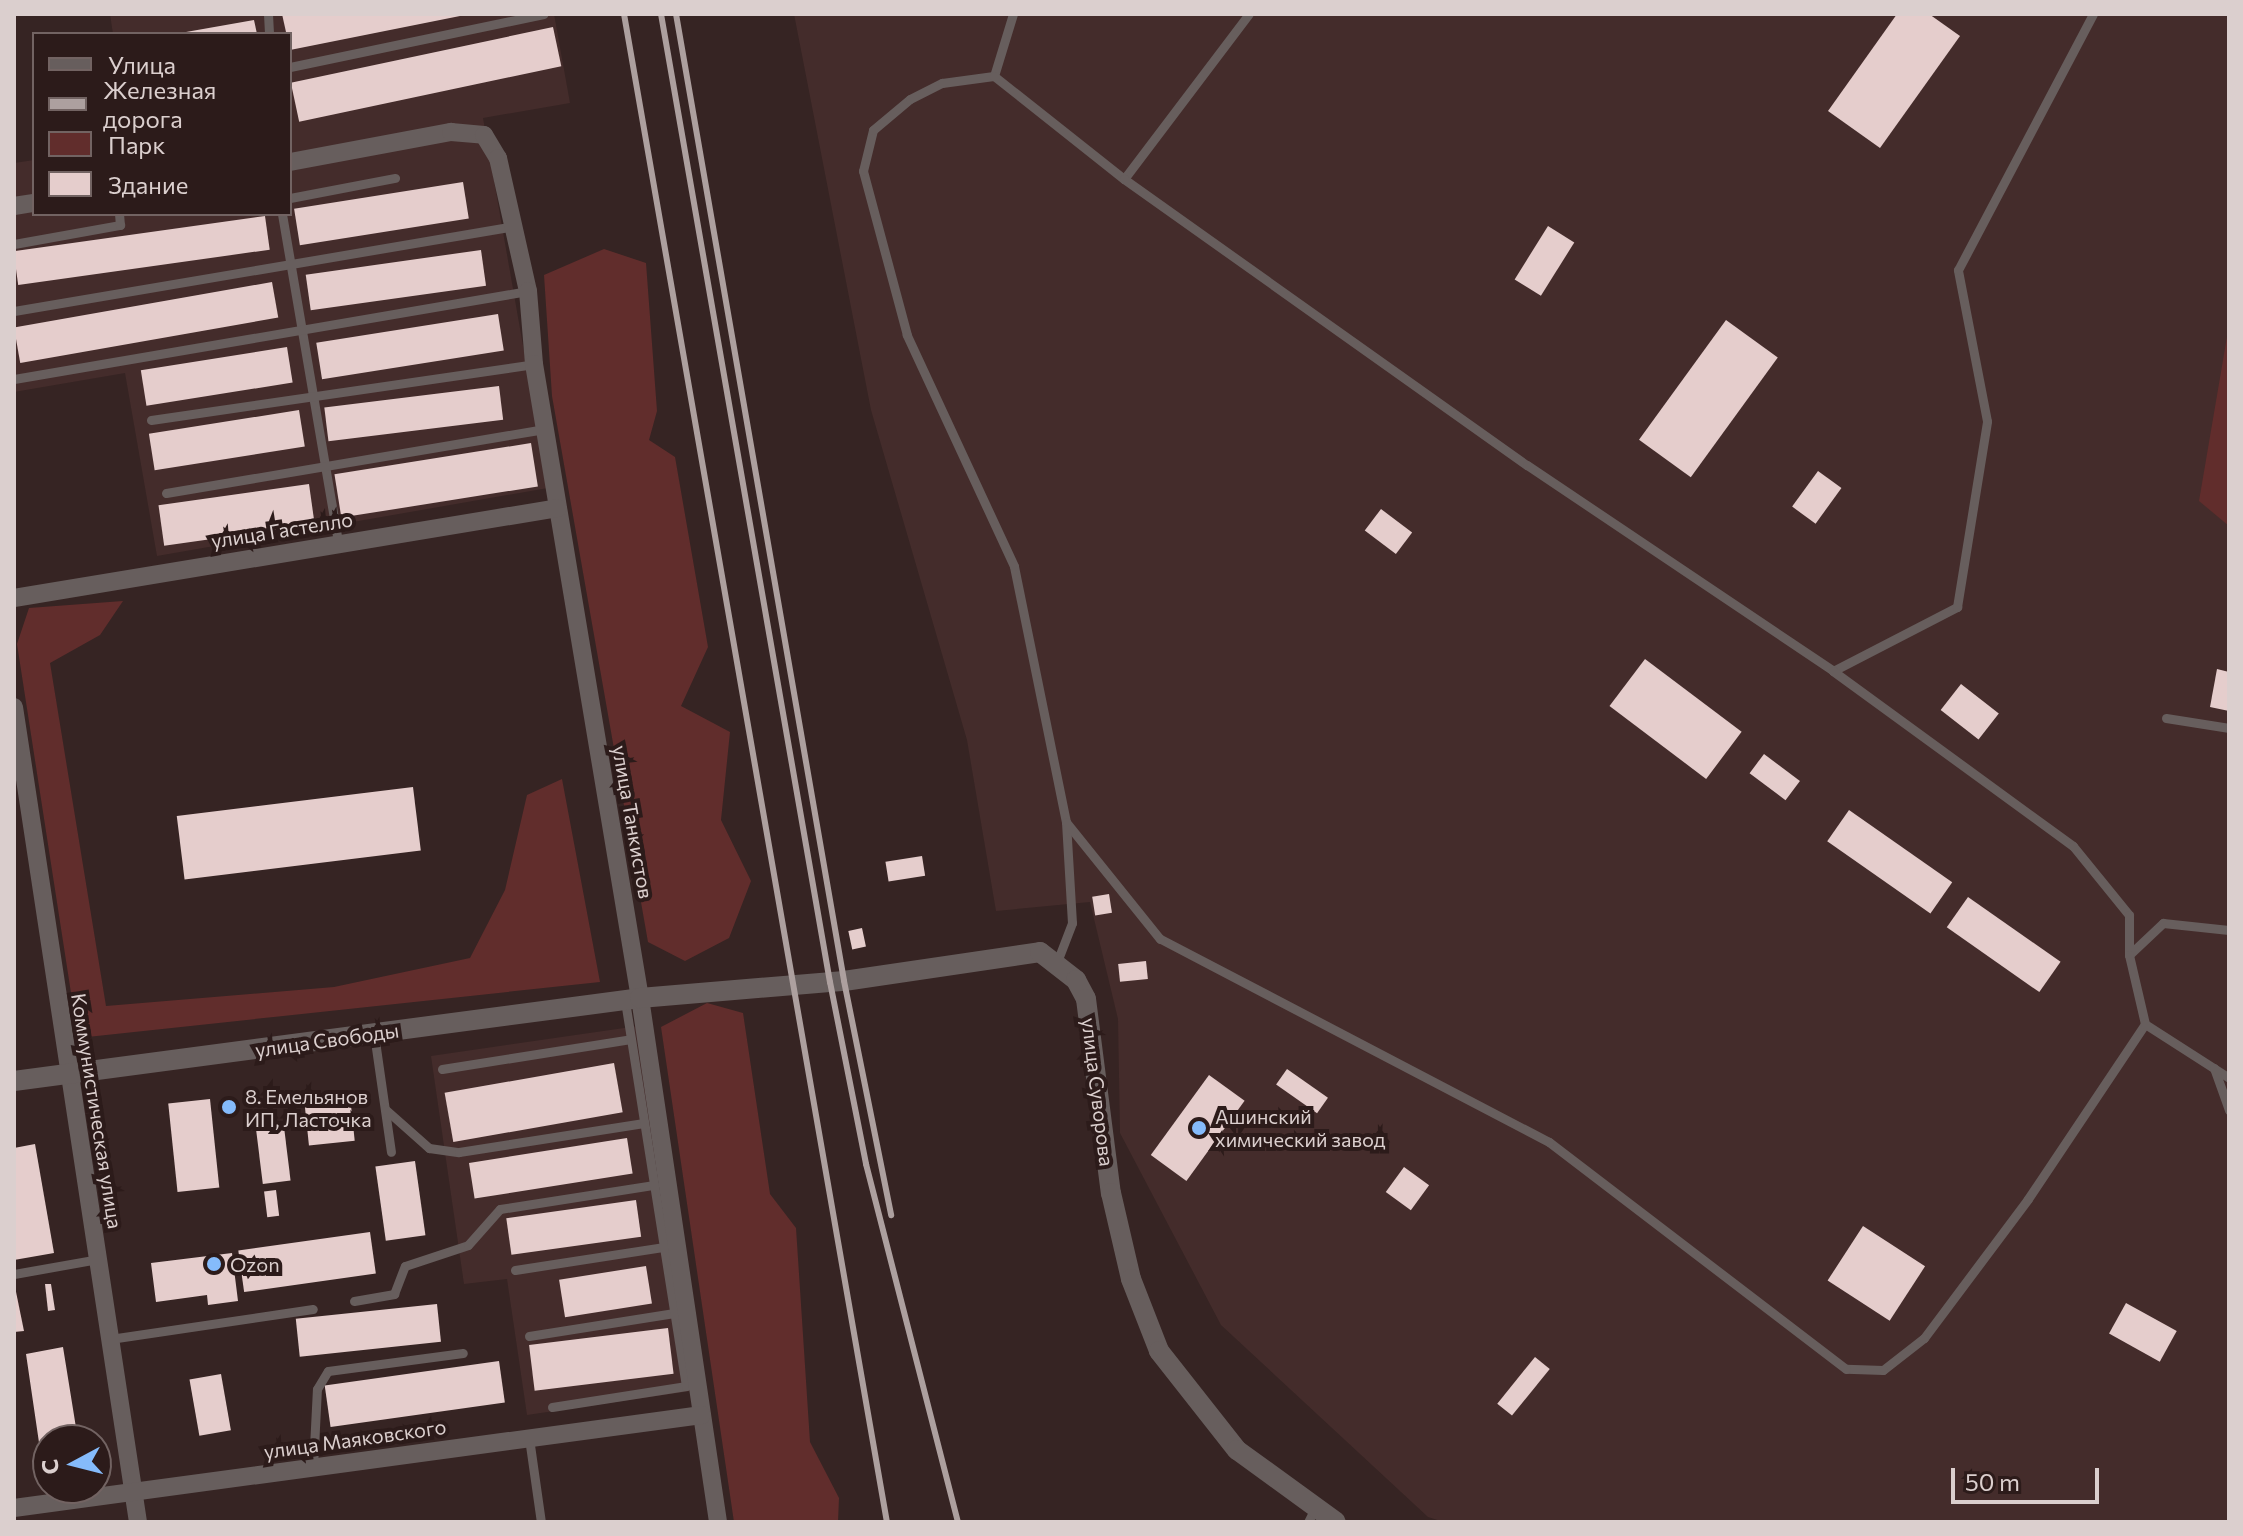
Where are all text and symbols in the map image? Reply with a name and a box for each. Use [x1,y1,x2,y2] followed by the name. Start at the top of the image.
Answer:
[32,32,292,216] legend
[108,50,176,79] text: Улица
[103,75,216,133] text: Железная дорога
[108,130,165,159] text: Парк
[108,170,188,199] text: Здание
[209,507,355,553] street label: улица Гастелло
[608,743,658,901] street label: улица Танкистов
[67,992,127,1230] street label: Коммунистическая улица
[1077,1016,1119,1168] street label: улица Суворова
[254,1018,400,1062] street label: улица Свободы
[245,1084,372,1131] place label: 8. Емельянов ИП, Ласточка
[220,1098,238,1116] marker: 8. Емельянов ИП, Ласточка
[1215,1104,1386,1151] place label: Ашинский химический завод
[1190,1119,1208,1137] marker: Ашинский химический завод
[230,1252,280,1276] place label: Ozon
[205,1255,223,1273] marker: Ozon
[262,1414,448,1464] street label: улица Маяковского
[32,1424,112,1504] north arrow
[1955,1452,2103,1502] scale bar
[35,1458,64,1476] text: С
[1965,1467,2020,1496] text: 50 m

